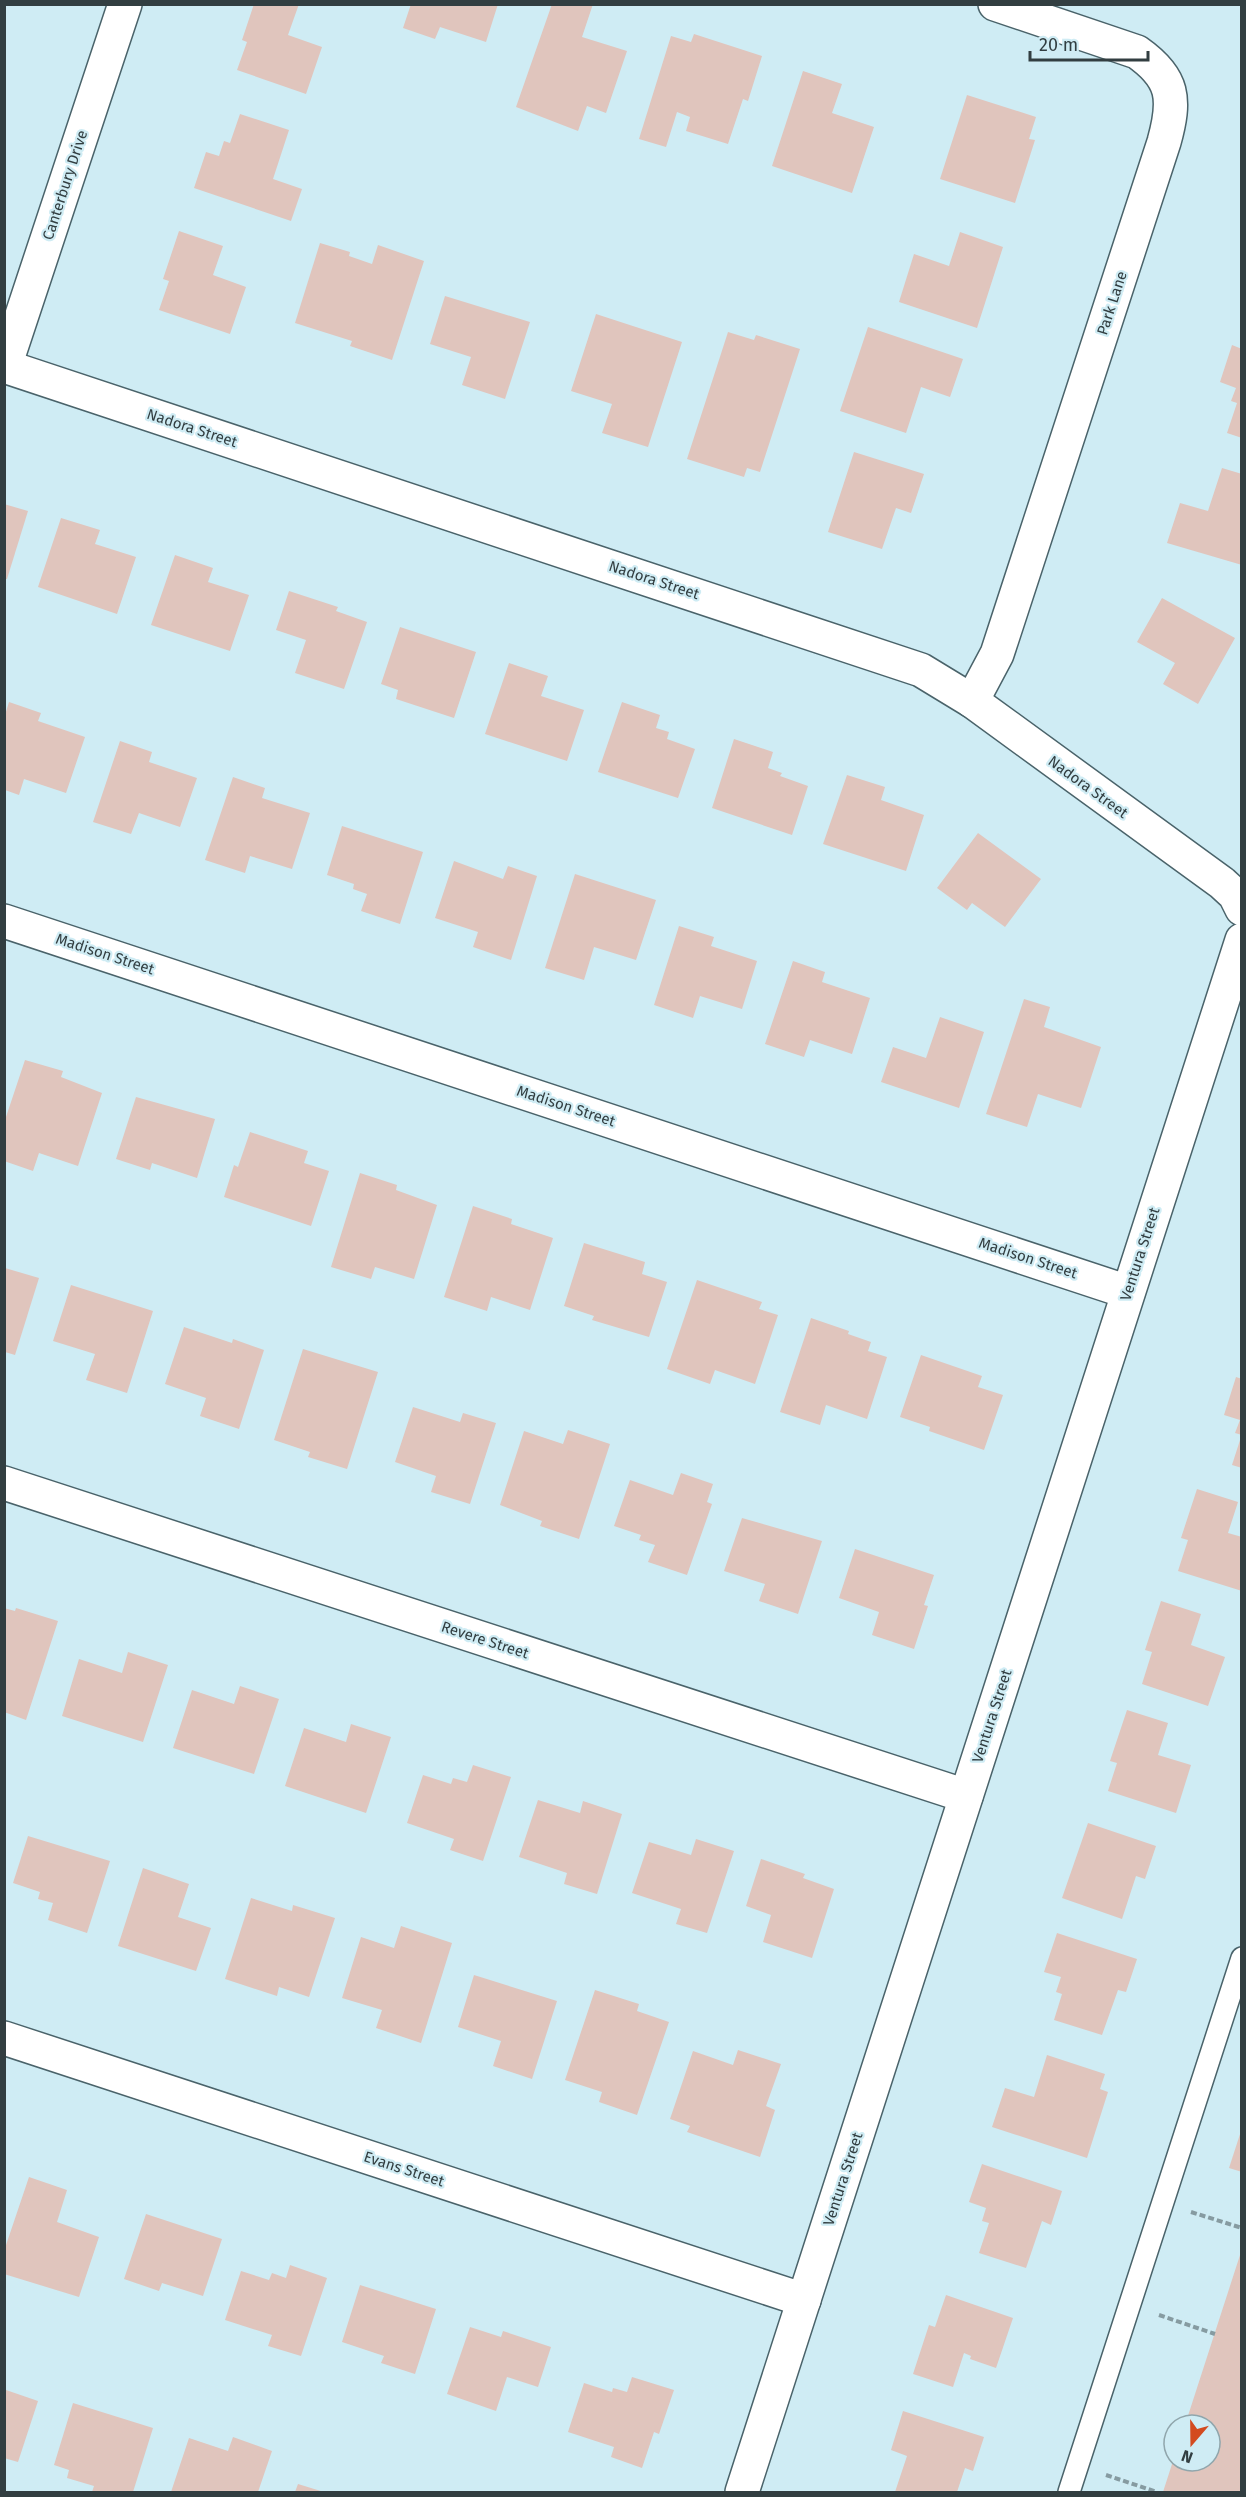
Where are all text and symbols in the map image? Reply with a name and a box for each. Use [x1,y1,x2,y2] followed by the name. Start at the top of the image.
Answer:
[1030,24,1148,62] scale bar
[1039,34,1078,56] text: 20 m
[39,128,91,242] street label: Canterbury Drive
[1093,269,1131,337] street label: Park Lane
[144,405,240,451] street label: Nadora Street
[606,557,702,603] street label: Nadora Street
[1045,752,1132,822] street label: Nadora Street
[54,930,157,979] street label: Madison Street
[515,1082,618,1131] street label: Madison Street
[1116,1204,1164,1303] street label: Ventura Street
[977,1234,1080,1283] street label: Madison Street
[439,1617,531,1663] street label: Revere Street
[968,1666,1016,1765] street label: Ventura Street
[819,2129,867,2228] street label: Ventura Street
[362,2148,447,2191] street label: Evans Street
[1162,2413,1222,2473] north arrow
[1179,2446,1195,2467] text: N

